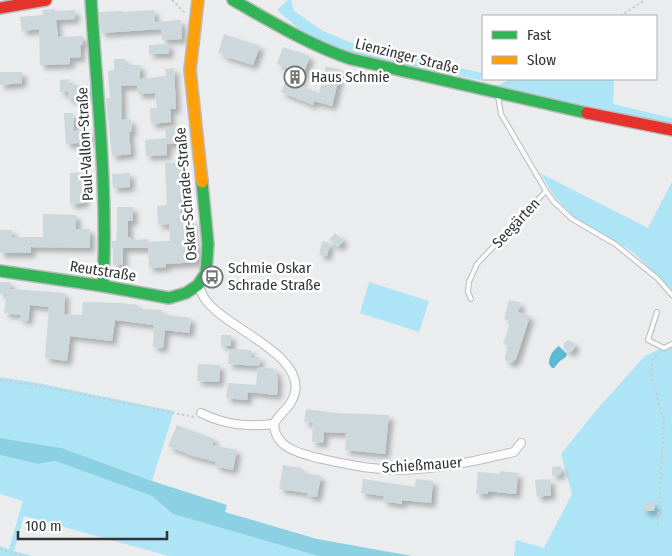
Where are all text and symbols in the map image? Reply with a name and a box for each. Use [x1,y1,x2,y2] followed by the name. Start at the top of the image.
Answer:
[482,15,657,80] legend
[527,26,551,44] text: Fast
[353,34,461,78] street label: Lienzinger Straße
[527,51,556,69] text: Slow
[283,65,307,89] building icon: Haus Schmie
[311,68,390,86] place label: Haus Schmie
[73,87,97,201] street label: Paul-Vallon-Straße
[171,127,201,261] street label: Oskar-Schrade-Straße
[488,194,544,252] street label: Seegärten
[69,257,137,285] street label: Reutstraße
[228,259,321,294] place label: Schmie Oskar Schrade Straße
[200,265,224,289] bus stop icon: Schmie Oskar Schrade Straße
[381,453,463,477] street label: Schießmauer
[18,508,166,540] scale bar
[25,517,62,535] text: 100 m

